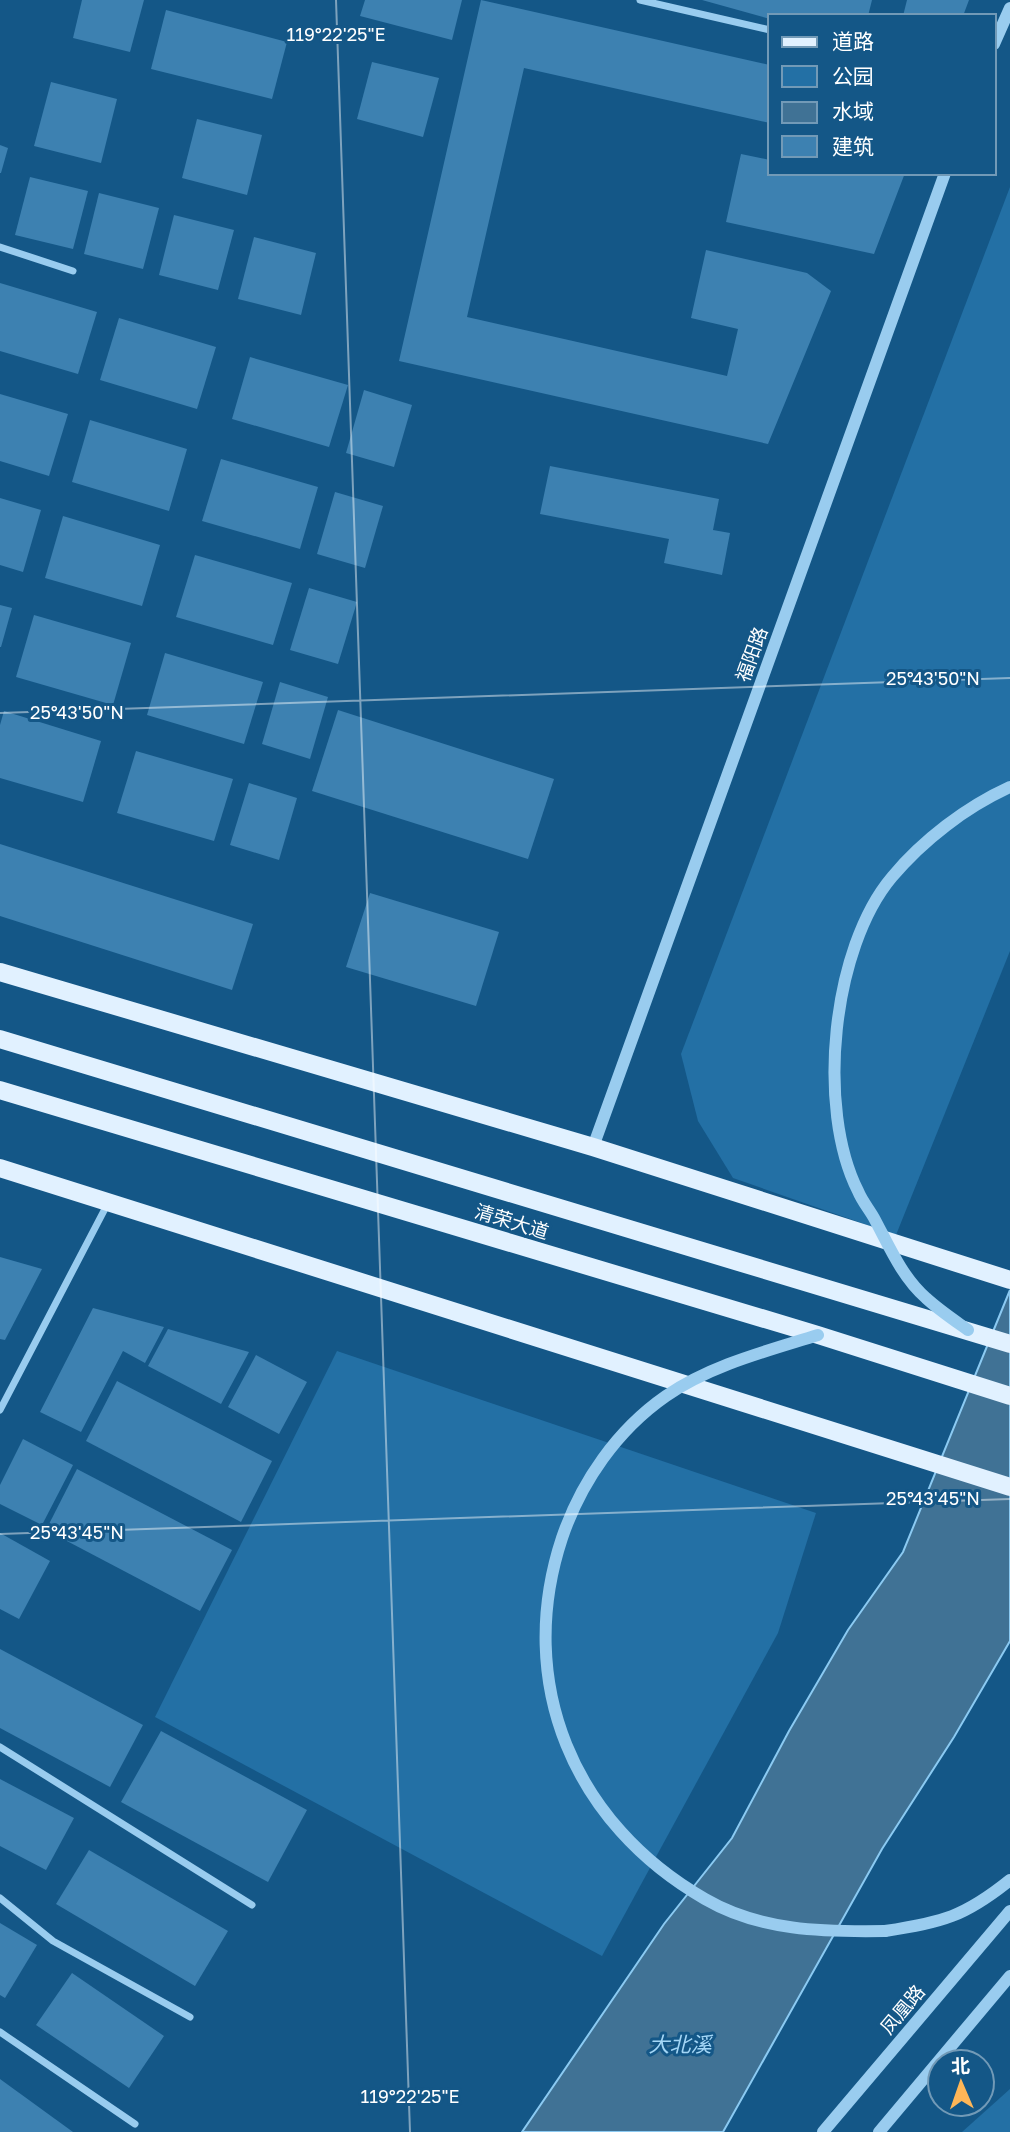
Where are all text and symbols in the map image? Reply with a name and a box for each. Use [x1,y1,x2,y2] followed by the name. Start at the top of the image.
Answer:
[768,14,996,175] legend
[286,23,386,45] text: 119°22'25"E
[832,28,874,54] text: 道路
[832,63,874,89] text: 公园
[832,98,874,124] text: 水域
[832,133,874,159] text: 建筑
[730,623,772,685] street label: 福阳路
[886,667,980,689] text: 25°43'50"N
[30,701,124,723] text: 25°43'50"N
[472,1199,552,1243] street label: 清荣大道
[886,1487,980,1509] text: 25°43'45"N
[30,1521,124,1543] text: 25°43'45"N
[875,1980,929,2038] street label: 凤凰路
[649,2031,713,2057] water label: 大北溪
[926,2048,996,2118] north arrow
[950,2054,970,2077] text: 北
[360,2085,460,2107] text: 119°22'25"E

